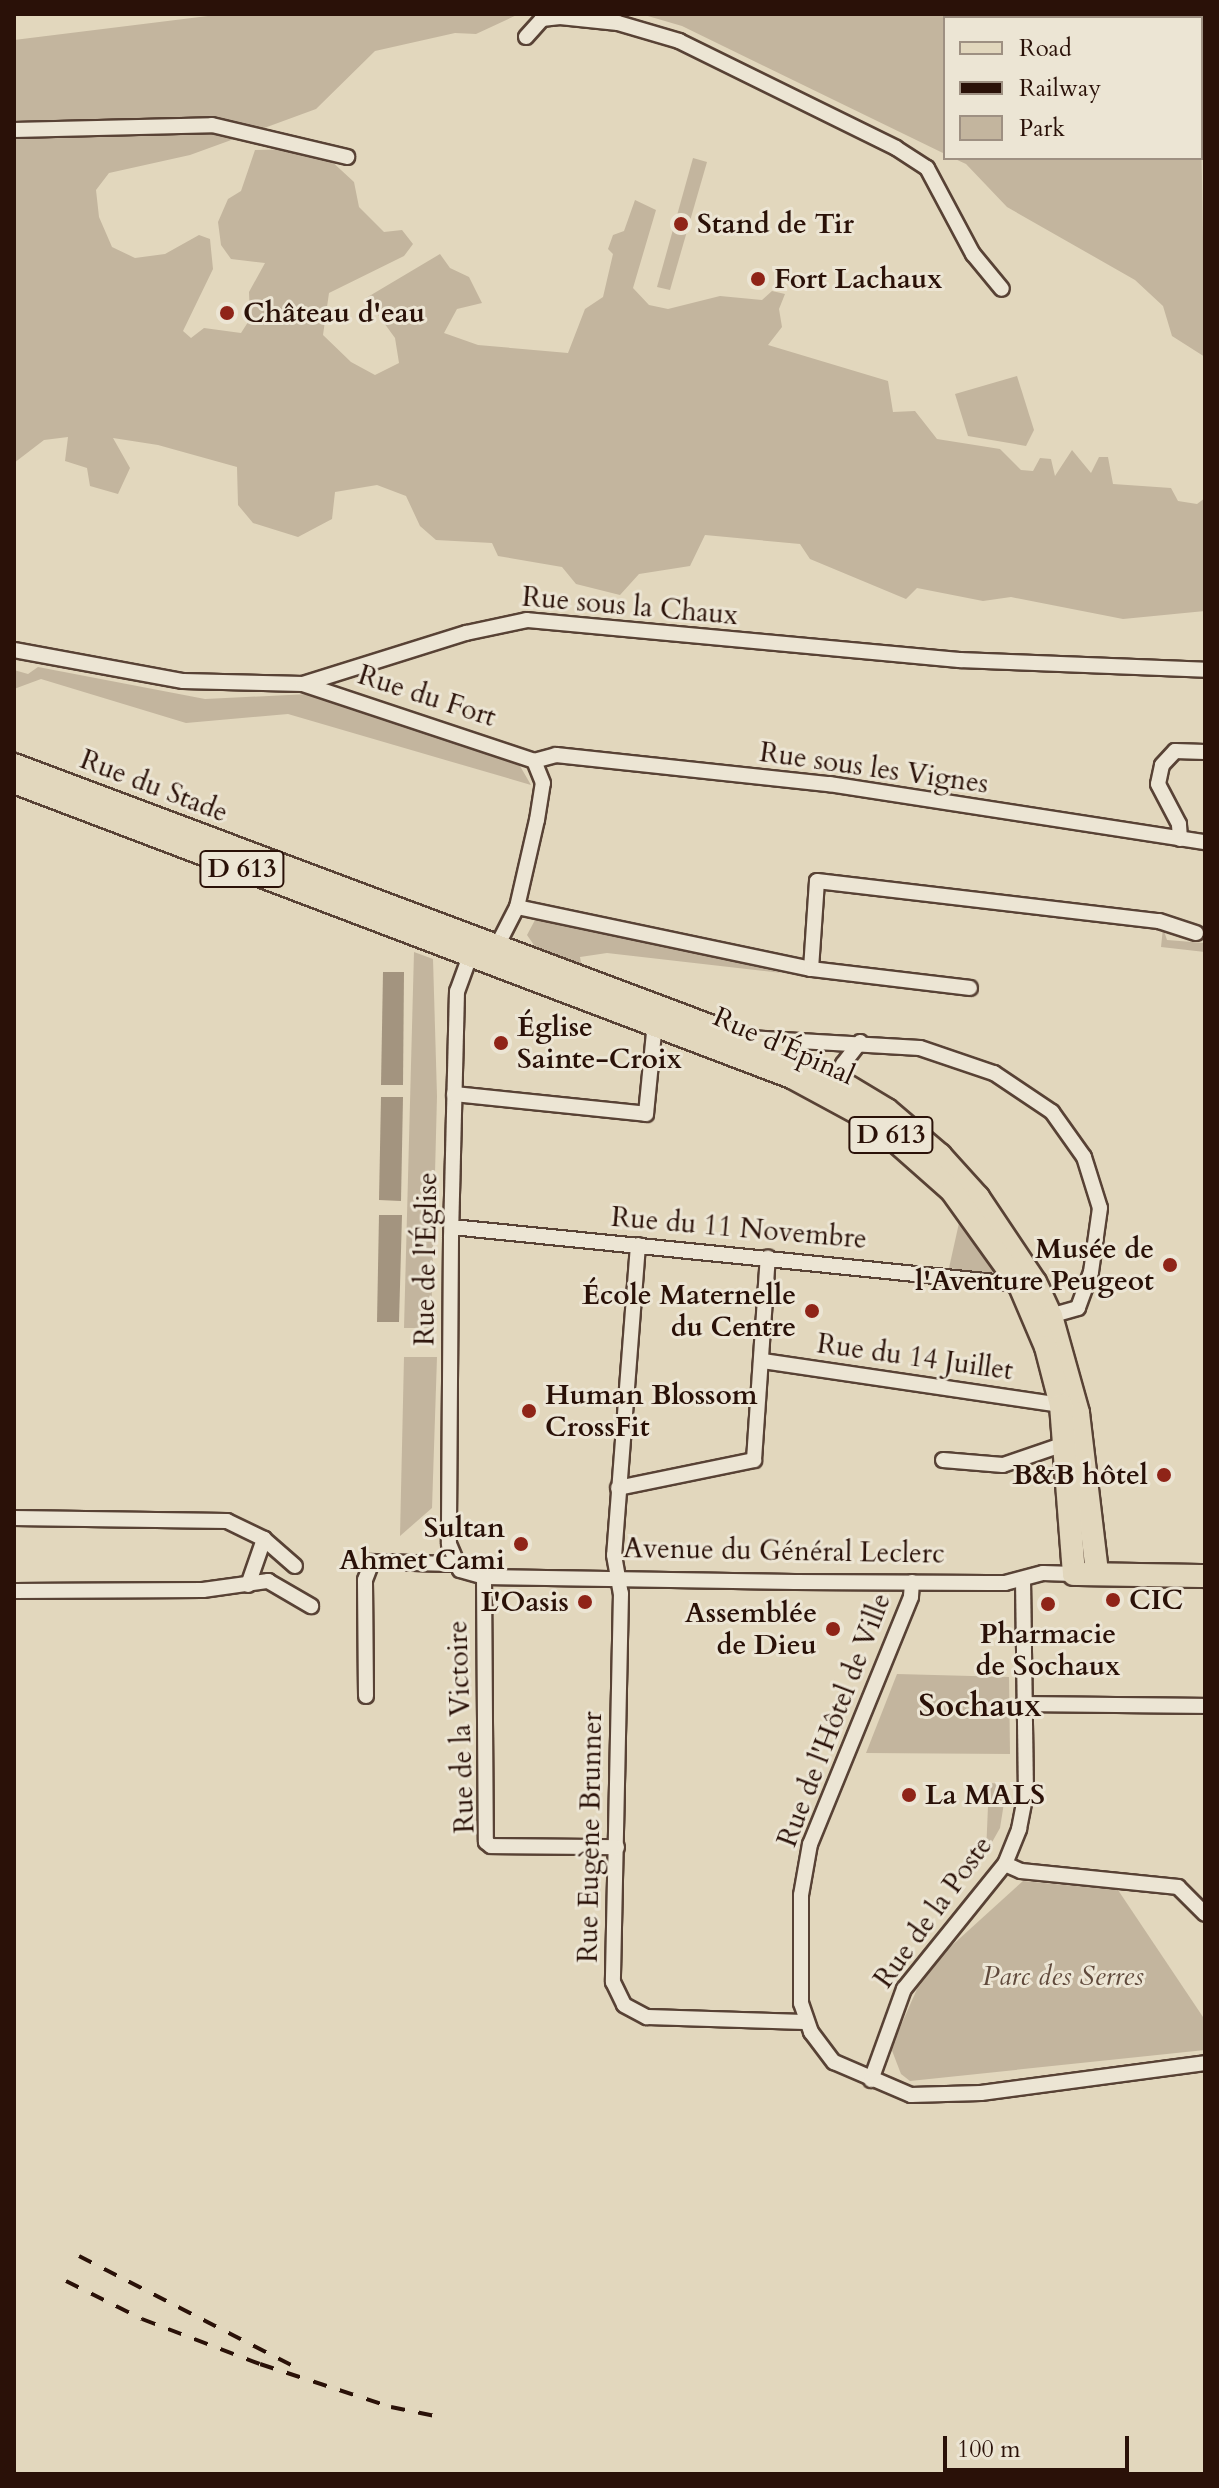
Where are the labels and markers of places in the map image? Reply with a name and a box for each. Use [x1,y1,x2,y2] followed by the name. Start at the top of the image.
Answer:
[697,207,854,241] place label: Stand de Tir
[672,215,690,233] marker: Stand de Tir
[774,262,943,296] place label: Fort Lachaux
[749,270,767,288] marker: Fort Lachaux
[243,296,425,330] place label: Château d'eau
[218,304,236,322] marker: Château d'eau
[517,1010,682,1076] place label: Église Sainte-Croix
[492,1034,510,1052] marker: Église Sainte-Croix
[915,1232,1154,1298] place label: Musée de l'Aventure Peugeot
[1161,1256,1179,1274] marker: Musée de l'Aventure Peugeot
[582,1278,796,1344] place label: École Maternelle du Centre
[803,1302,821,1320] marker: École Maternelle du Centre
[545,1378,758,1444] place label: Human Blossom CrossFit
[520,1402,538,1420] marker: Human Blossom CrossFit
[1012,1458,1148,1492] place label: B&B hôtel
[1155,1466,1173,1484] marker: B&B hôtel
[339,1511,505,1577] place label: Sultan Ahmet Cami
[512,1535,530,1553] marker: Sultan Ahmet Cami
[1129,1583,1183,1617] place label: CIC
[481,1585,569,1619] place label: L'Oasis
[1104,1591,1122,1609] marker: CIC
[576,1593,594,1611] marker: L'Oasis
[1039,1595,1057,1613] marker: Pharmacie de Sochaux
[685,1596,817,1662] place label: Assemblée de Dieu
[975,1617,1121,1683] place label: Pharmacie de Sochaux
[824,1620,842,1638] marker: Assemblée de Dieu
[925,1778,1045,1812] place label: La MALS
[900,1786,918,1804] marker: La MALS

